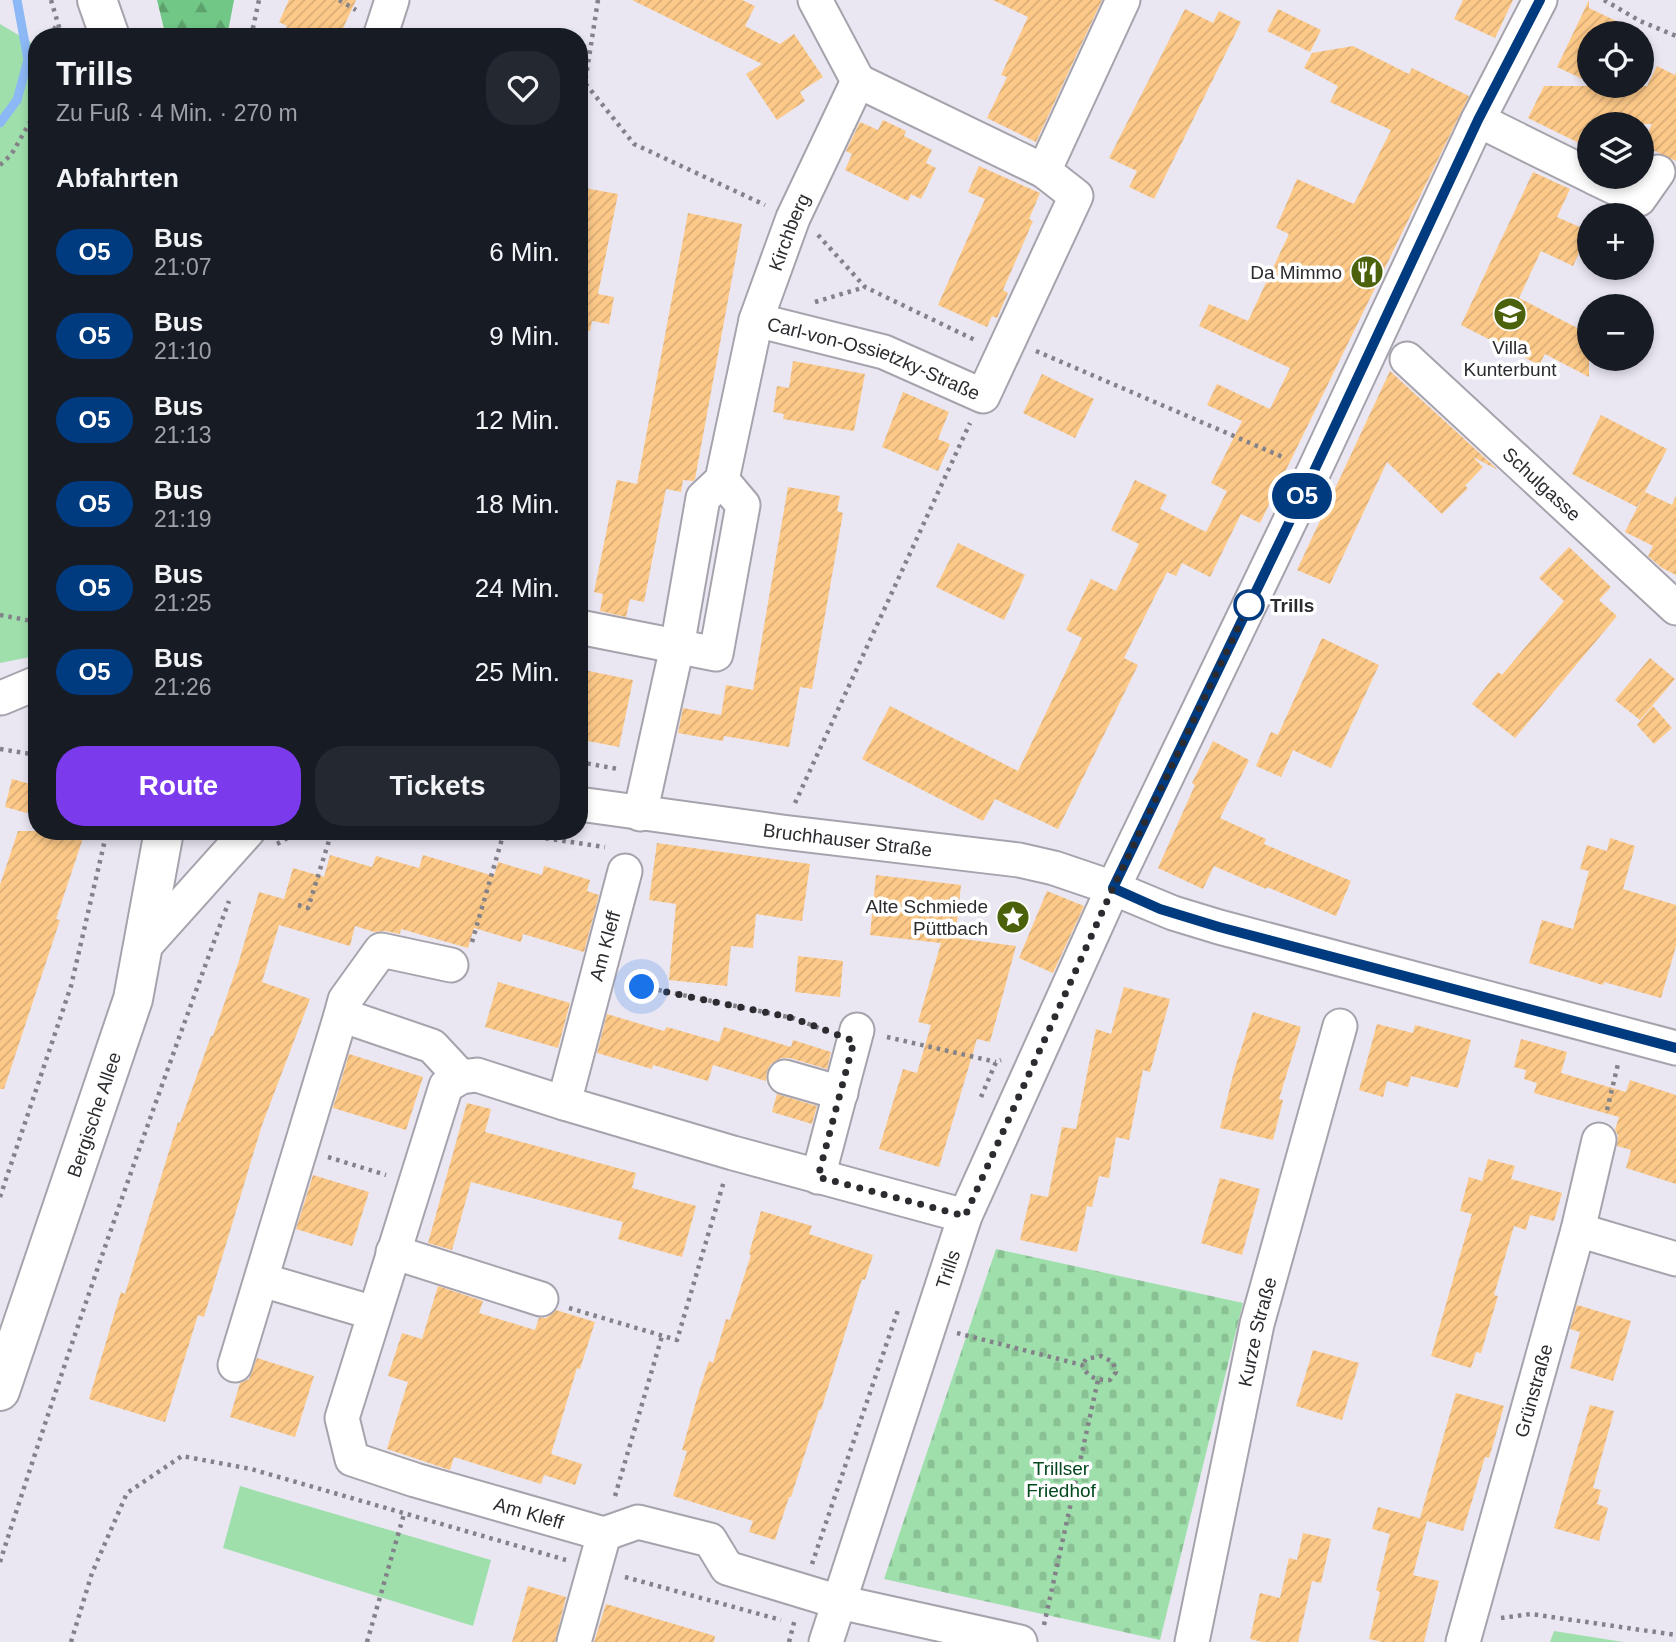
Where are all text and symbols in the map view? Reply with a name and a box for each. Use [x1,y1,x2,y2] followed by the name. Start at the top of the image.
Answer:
[1577,21,1654,371] map controls
[1577,21,1654,98] button: locate
[486,51,560,125] button: heart
[56,55,133,92] text: Trills
[56,100,298,126] text: Zu Fuß · 4 Min. · 270 m
[1577,112,1654,189] button: layers
[56,163,179,193] text: Abfahrten
[764,190,814,274] street label: Kirchberg
[1577,203,1654,280] button: +
[154,223,203,253] text: Bus
[489,237,560,267] text: 6 Min.
[78,238,111,265] text: O5
[1348,253,1386,291] restaurant icon: Da Mimmo
[154,254,212,280] text: 21:07
[1250,262,1342,283] place label: Da Mimmo
[1577,294,1654,371] button: −
[1491,295,1529,333] school or university icon: Villa Kunterbunt
[154,307,203,337] text: Bus
[765,313,983,404] street label: Carl-von-Ossietzky-Straße
[489,321,560,351] text: 9 Min.
[78,322,111,349] text: O5
[1464,337,1557,380] place label: Villa Kunterbunt
[154,338,212,364] text: 21:10
[154,391,203,421] text: Bus
[475,405,560,435] text: 12 Min.
[78,406,111,433] text: O5
[154,422,212,448] text: 21:13
[1499,443,1585,525] street label: Schulgasse
[1270,473,1334,519] line badge: O5
[154,475,203,505] text: Bus
[1286,482,1318,509] text: O5
[475,489,560,519] text: 18 Min.
[78,490,111,517] text: O5
[154,506,212,532] text: 21:19
[154,559,203,589] text: Bus
[475,573,560,603] text: 24 Min.
[78,574,111,601] text: O5
[154,590,212,616] text: 21:25
[1234,590,1264,620] marker: Trills
[1270,595,1314,616] place label: Trills
[154,643,203,673] text: Bus
[475,657,560,687] text: 25 Min.
[78,658,111,685] text: O5
[154,674,212,700] text: 21:26
[56,746,301,826] button: Route
[315,746,560,826] button: Tickets
[762,819,933,860] street label: Bruchhauser Straße
[865,896,988,939] place label: Alte Schmiede Püttbach
[994,898,1032,936] place icon: Alte Schmiede Püttbach
[586,908,625,983] street label: Am Kleff
[624,969,659,1004] your location
[63,1049,125,1180] street label: Bergische Allee
[931,1247,964,1291] street label: Trills
[1234,1275,1280,1388] street label: Kurze Straße
[1510,1341,1556,1440] street label: Grünstraße
[1026,1458,1097,1501] park label: Trillser Friedhof
[492,1493,567,1533] street label: Am Kleff

